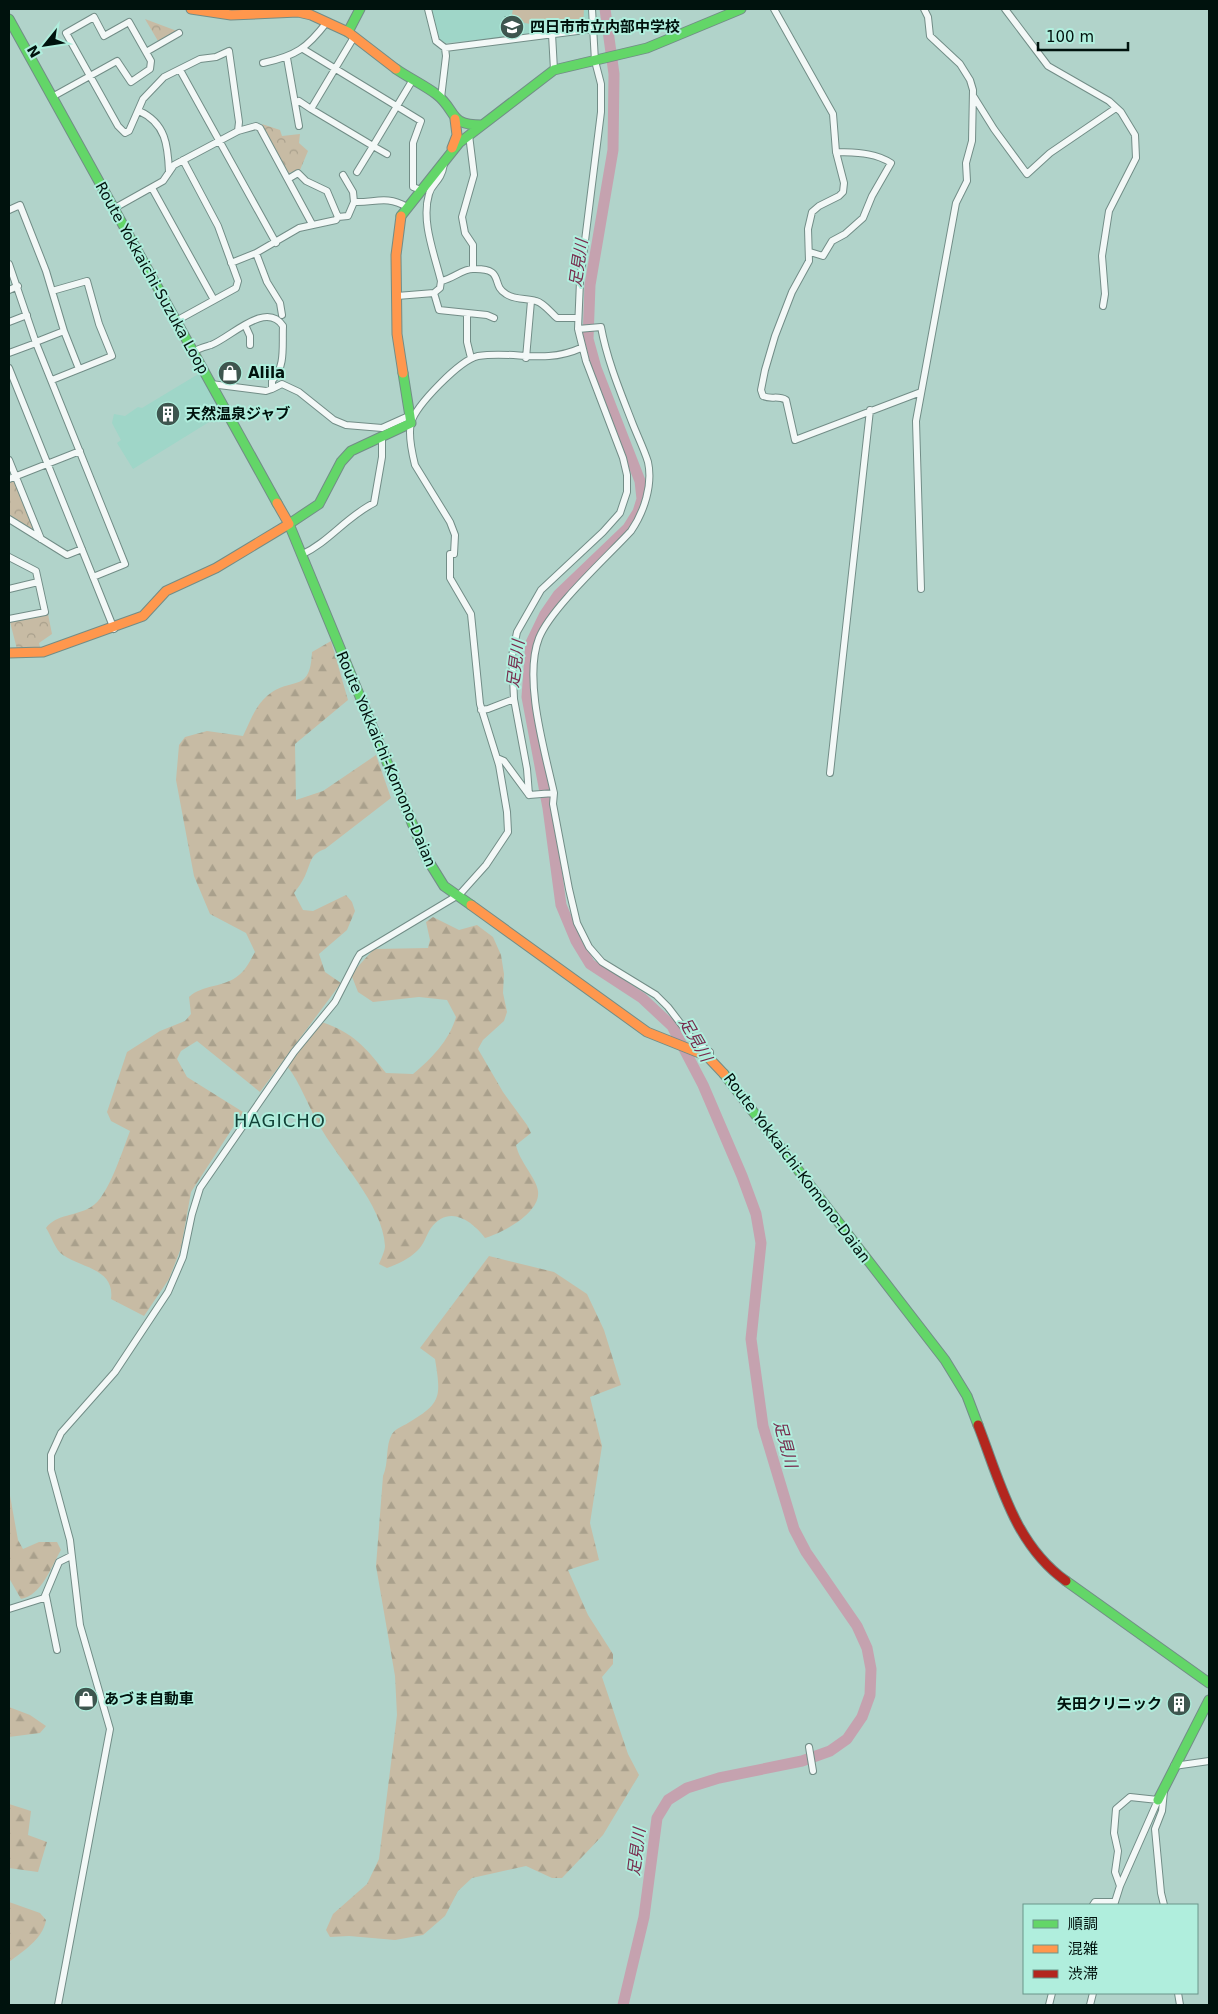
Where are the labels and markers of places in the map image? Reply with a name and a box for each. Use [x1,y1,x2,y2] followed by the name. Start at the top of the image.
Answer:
[499,14,525,40] school or university icon: 四日市市立内部中学校
[530,18,680,36] place label: 四日市市立内部中学校
[217,360,243,386] shop icon: Alila
[248,364,285,382] place label: Alila
[155,401,181,427] building icon: 天然温泉ジャブ
[186,405,290,423] place label: 天然温泉ジャブ
[73,1686,99,1712] shop icon: あづま自動車
[104,1690,194,1708] place label: あづま自動車
[1166,1691,1192,1717] building icon: 矢田クリニック
[1057,1695,1162,1713] place label: 矢田クリニック

